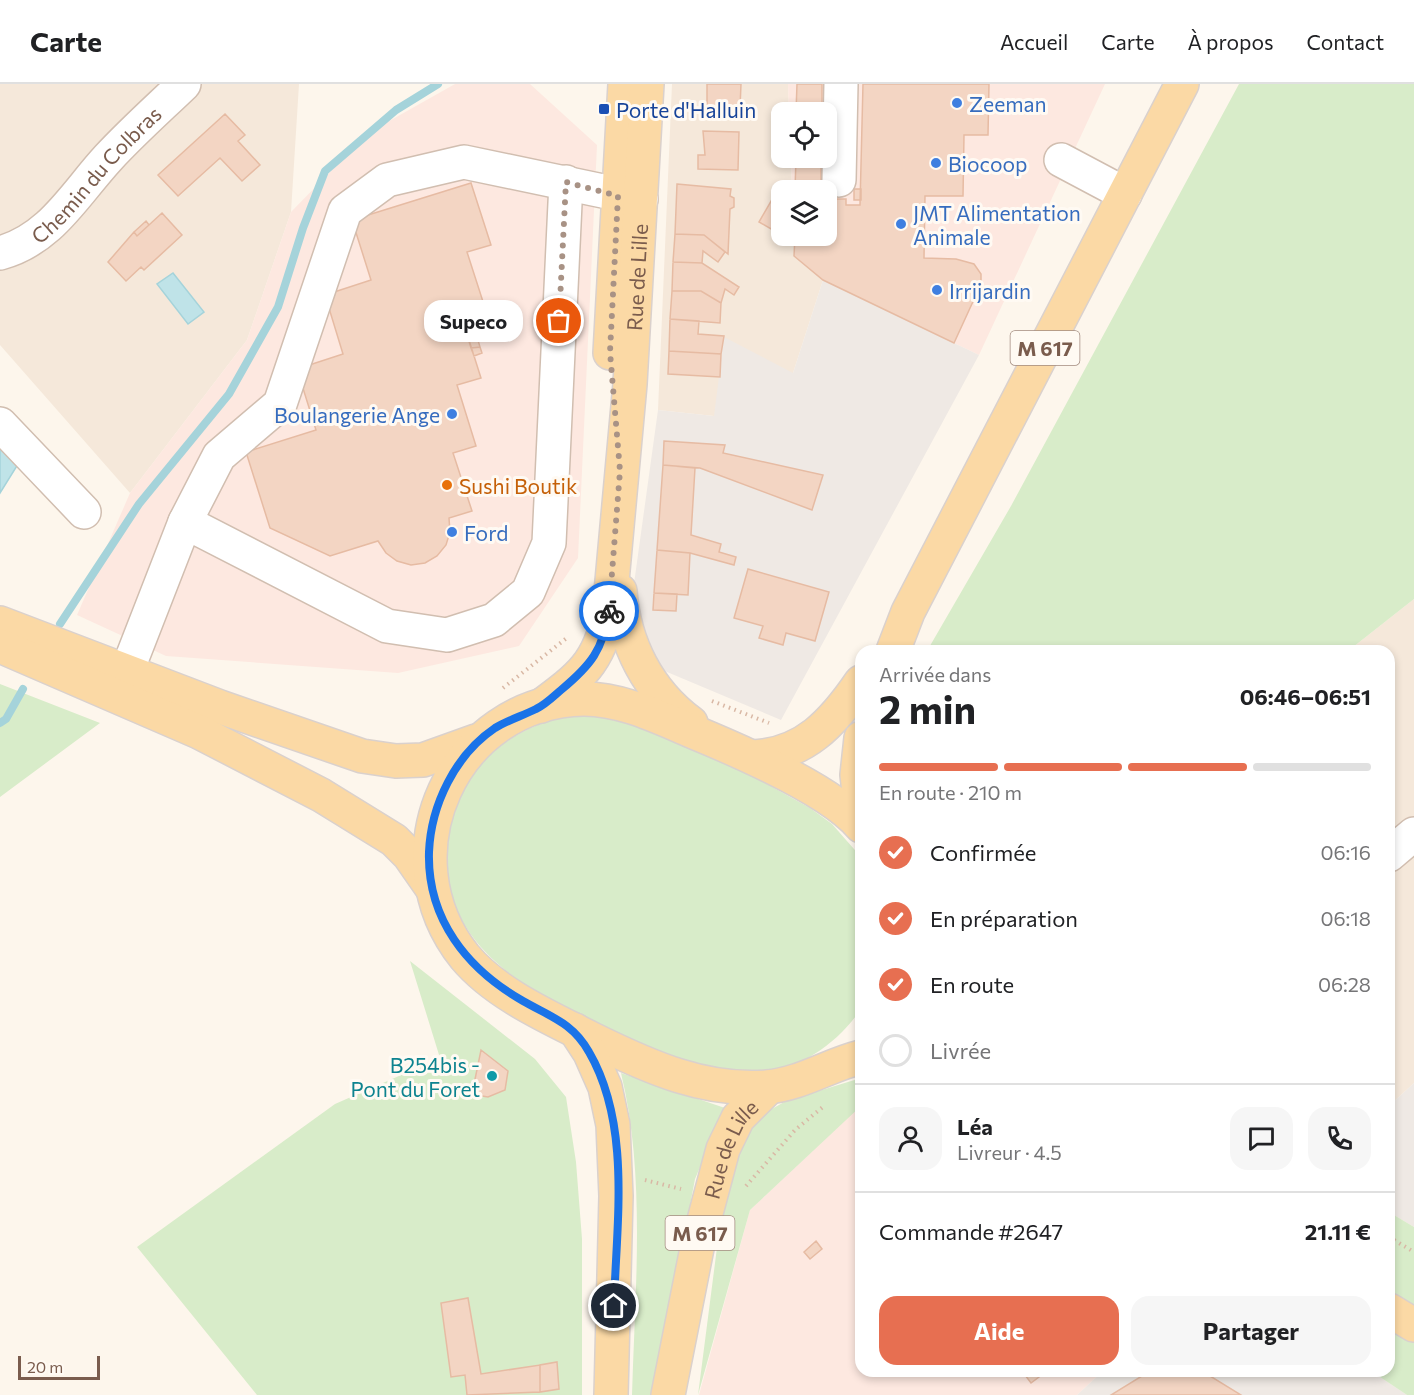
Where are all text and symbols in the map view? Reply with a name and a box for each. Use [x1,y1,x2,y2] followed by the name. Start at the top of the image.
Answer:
[30,24,102,58] text: Carte
[1000,29,1068,54] text: Accueil
[1101,29,1155,54] text: Carte
[1188,29,1273,54] text: À propos
[1306,29,1384,54] text: Contact
[969,91,1047,116] place label: Zeeman
[950,96,964,110] marker: Zeeman
[616,97,756,122] place label: Porte d'Halluin
[26,100,166,248] street label: Chemin du Colbras
[597,102,611,116] marker: Porte d'Halluin
[771,102,837,246] map controls
[771,102,837,168] button: locate
[948,151,1027,176] place label: Biocoop
[929,156,943,170] marker: Biocoop
[771,180,837,246] button: layers
[913,200,1081,249] place label: JMT Alimentation Animale
[894,217,908,231] marker: JMT Alimentation Animale
[621,223,652,332] street label: Rue de Lille
[949,278,1031,303] place label: Irrijardin
[930,283,944,297] marker: Irrijardin
[533,295,584,346] pin
[424,300,523,342] callout: Supeco
[542,304,575,337] icon: bag
[440,309,507,333] text: Supeco
[1010,331,1080,365] road number: M 617
[274,402,440,427] place label: Boulangerie Ange
[445,407,459,421] marker: Boulangerie Ange
[459,473,577,498] place label: Sushi Boutik
[440,478,454,492] marker: Sushi Boutik
[464,520,508,545] place label: Ford
[445,525,459,539] marker: Ford
[579,581,639,641] courier
[593,595,626,628] icon: bike
[879,662,991,686] text: Arrivée dans
[1240,683,1371,710] text: 06:46–06:51
[879,684,976,732] text: 2 min
[879,780,1022,804] text: En route · 210 m
[879,836,912,869] icon: check
[930,839,1036,866] text: Confirmée
[1320,840,1371,864] text: 06:16
[879,902,912,935] icon: check
[930,905,1078,932] text: En préparation
[1320,906,1371,930] text: 06:18
[879,968,912,1001] icon: check
[930,971,1014,998] text: En route
[1318,972,1371,996] text: 06:28
[930,1037,991,1064] text: Livrée
[350,1052,480,1101] place label: B254bis - Pont du Foret
[485,1069,499,1083] marker: B254bis - Pont du Foret
[698,1094,762,1201] street label: Rue de Lille
[879,1107,942,1170] button: person
[1230,1107,1293,1170] button: chat
[1308,1107,1371,1170] button: phone
[957,1113,993,1140] text: Léa
[957,1140,1062,1164] text: Livreur · 4.5
[666,1216,734,1250] road number: M 617
[879,1218,1063,1245] text: Commande #2647
[1305,1218,1371,1245] text: 21.11 €
[588,1280,639,1331] pin
[597,1289,630,1322] icon: home
[879,1296,1119,1365] button: Aide
[1131,1296,1371,1365] button: Partager
[18,1353,100,1380] scale bar
[27,1357,63,1376] text: 20 m

